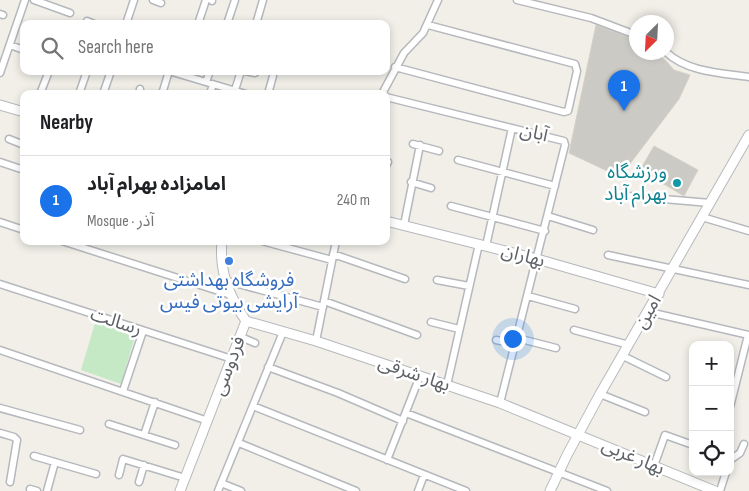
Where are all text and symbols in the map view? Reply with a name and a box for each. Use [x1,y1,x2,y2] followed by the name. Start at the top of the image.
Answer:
[629,15,674,60] north arrow
[20,20,390,75] search box
[38,34,66,62] icon: search
[78,36,154,59] text: Search here
[608,70,640,111] pin: 1
[40,110,93,135] text: Nearby
[518,119,552,148] street label: آبان
[604,161,667,208] place label: ورزشگاه بهرام آباد
[87,173,226,196] text: امامزاده بهرام آباد
[671,177,683,189] marker: ورزشگاه بهرام آباد
[53,191,59,210] text: 1
[337,191,370,210] text: 240 m
[87,212,154,231] text: Mosque · آذر
[499,239,547,273] street label: بهاران
[223,255,235,267] marker: فروشگاه بهداشتی آرایشی بیوتی فیس
[160,269,299,314] place label: فروشگاه بهداشتی آرایشی بیوتی فیس
[629,291,667,333] street label: امین
[87,303,145,341] street label: رسالت
[500,326,526,352] your location
[207,333,251,399] street label: فردوسی
[689,341,734,476] map controls
[689,341,734,386] button: +
[375,351,453,397] street label: بهار شرقی
[689,386,734,431] button: −
[689,431,734,476] button: locate
[598,434,668,480] street label: بهار غربی

